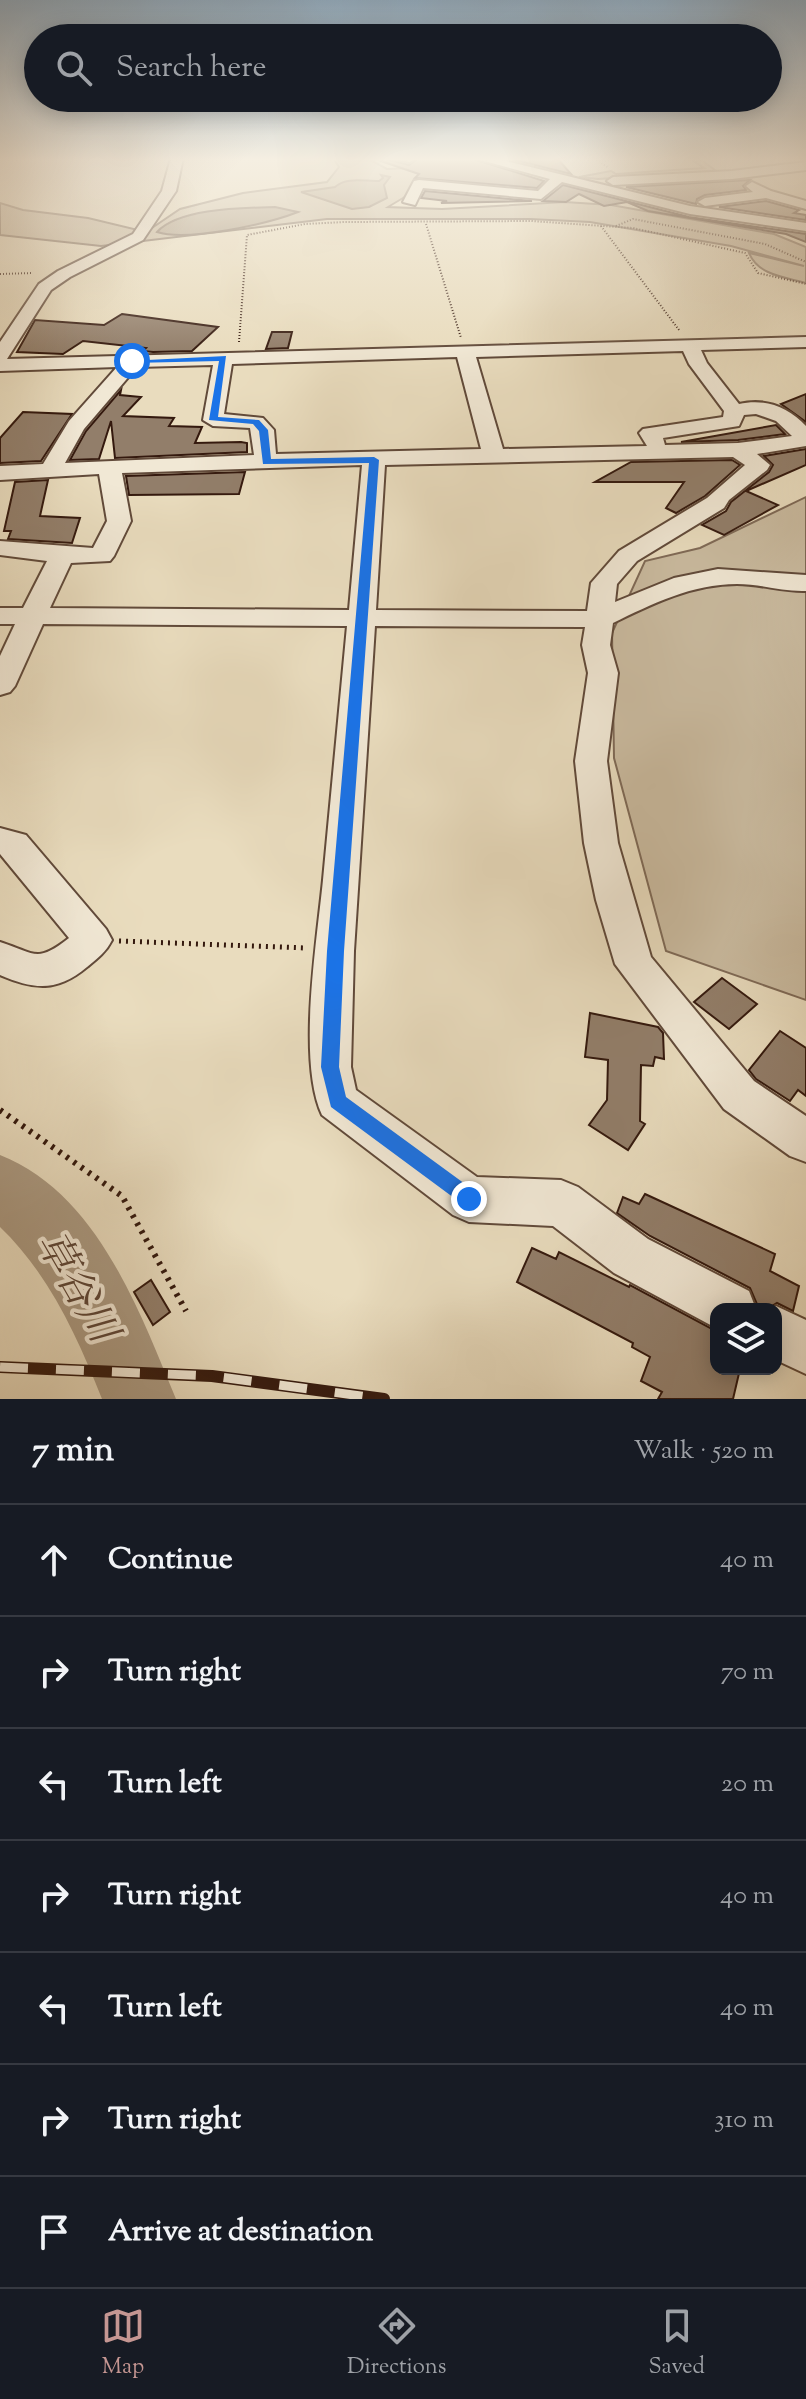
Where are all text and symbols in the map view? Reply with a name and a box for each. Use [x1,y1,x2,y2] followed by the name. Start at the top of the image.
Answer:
[24,24,782,112] search box
[52,46,96,90] icon: search
[116,47,266,90] text: Search here
[114,343,150,379] route start
[451,1181,487,1217] route end
[19,1222,131,1358] water label: 草谷川
[710,1303,782,1375] map controls
[710,1303,782,1375] button: layers
[32,1427,114,1476] text: 7 min
[633,1433,774,1470] text: Walk · 520 m
[32,1538,76,1582] icon: ahead
[108,1539,233,1582] text: Continue
[720,1542,774,1579] text: 40 m
[32,1650,76,1694] icon: right
[108,1651,241,1694] text: Turn right
[721,1654,774,1691] text: 70 m
[32,1762,76,1806] icon: left
[108,1763,222,1806] text: Turn left
[721,1766,774,1803] text: 20 m
[32,1874,76,1918] icon: right
[108,1875,241,1918] text: Turn right
[720,1878,774,1915] text: 40 m
[32,1986,76,2030] icon: left
[108,1987,222,2030] text: Turn left
[720,1990,774,2027] text: 40 m
[32,2098,76,2142] icon: right
[108,2099,241,2142] text: Turn right
[714,2102,774,2139] text: 310 m
[32,2210,76,2254] icon: arrive
[108,2211,373,2254] text: Arrive at destination
[101,2304,145,2384] tab: Map
[347,2304,446,2384] tab: Directions
[648,2304,705,2384] tab: Saved

